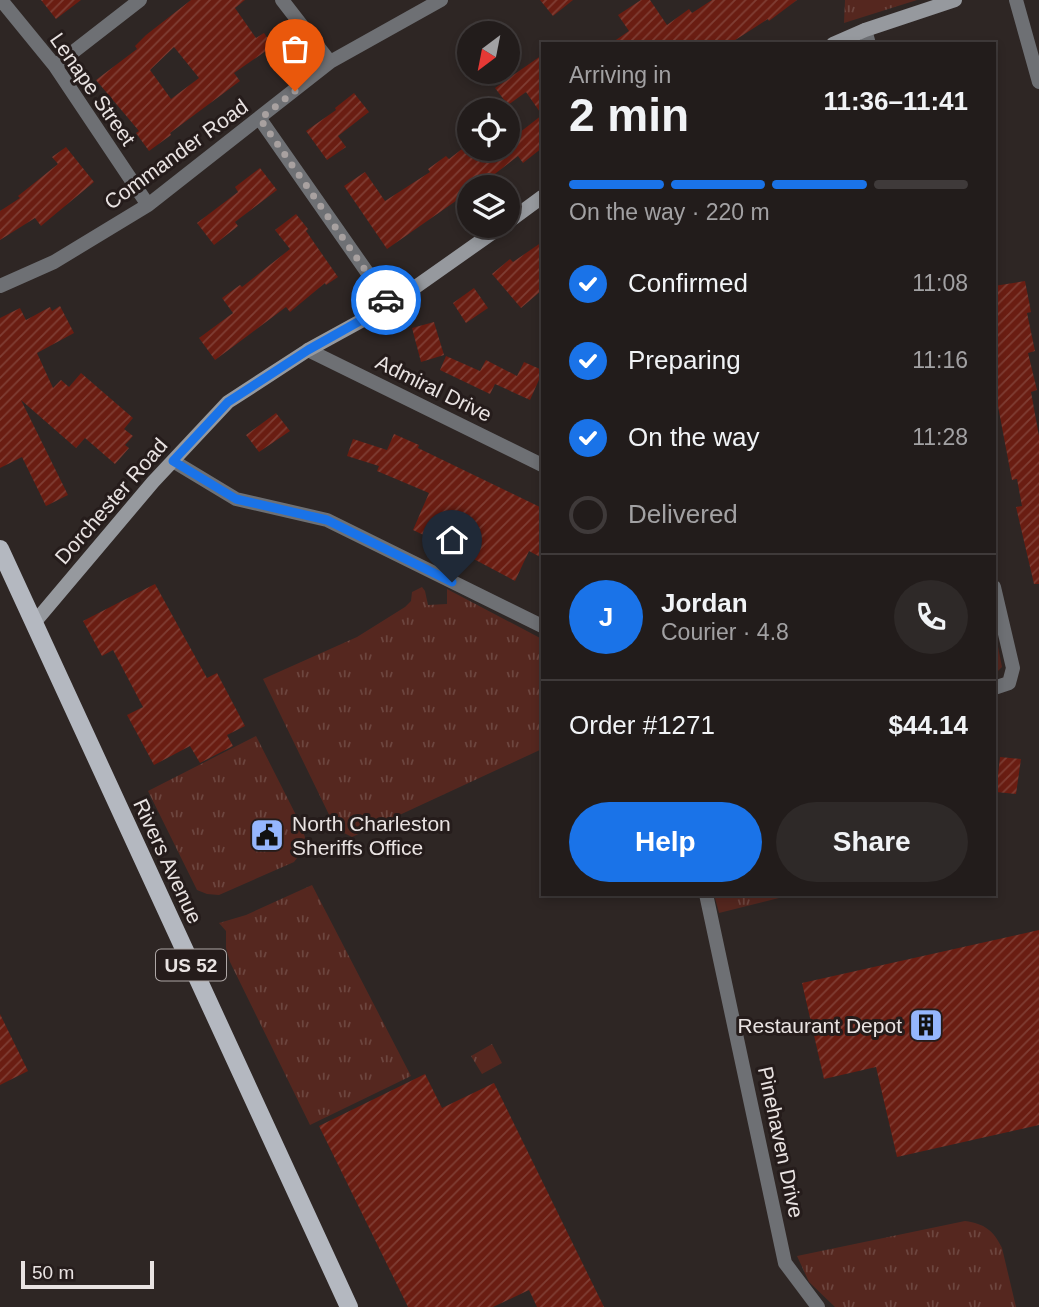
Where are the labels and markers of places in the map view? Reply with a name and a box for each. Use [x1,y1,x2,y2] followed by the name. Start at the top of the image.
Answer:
[265,19,325,91] pin
[422,510,482,582] pin
[292,812,451,859] place label: North Charleston Sheriffs Office
[248,816,286,854] public building icon: North Charleston Sheriffs Office
[907,1006,945,1044] building icon: Restaurant Depot
[737,1014,902,1037] place label: Restaurant Depot

